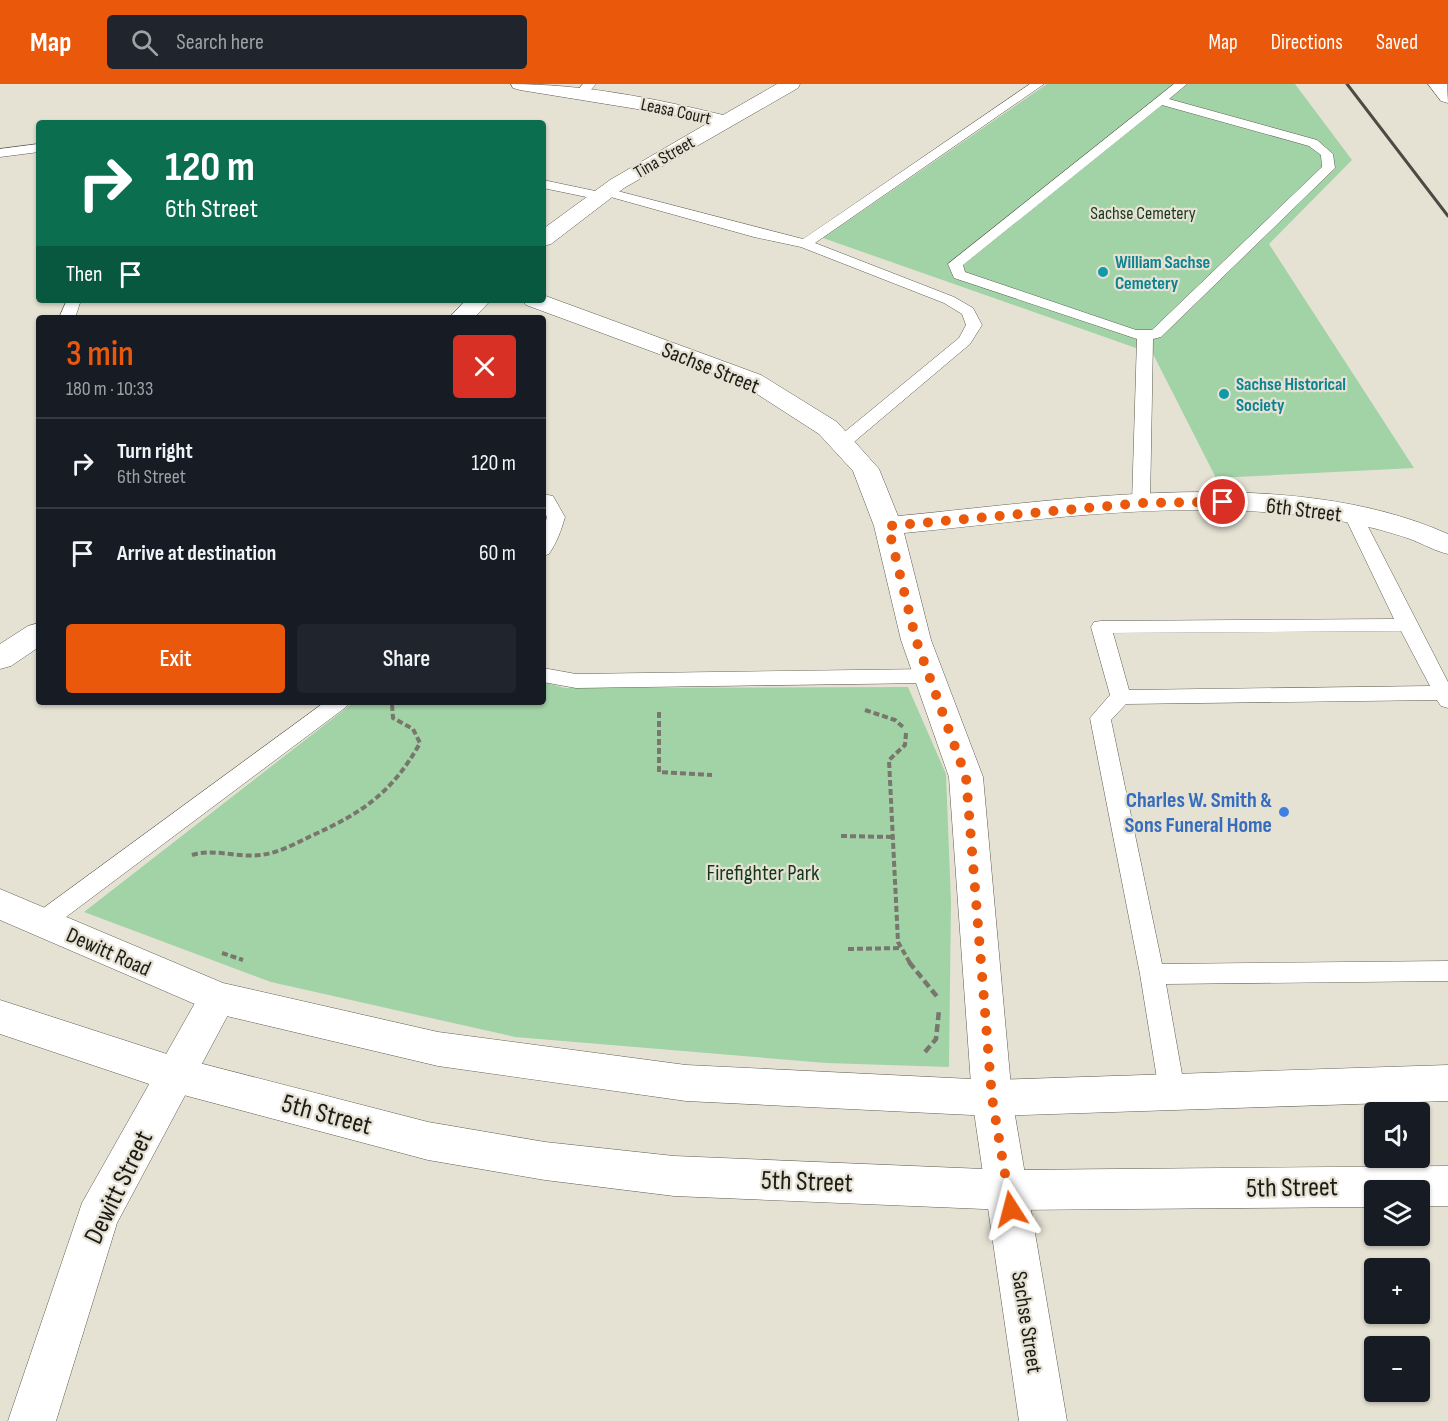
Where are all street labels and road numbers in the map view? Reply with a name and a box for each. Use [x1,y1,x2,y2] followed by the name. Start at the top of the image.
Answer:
[639,94,713,129] street label: Leasa Court
[630,132,699,183] street label: Tina Street
[658,337,763,400] street label: Sachse Street
[1265,492,1343,529] street label: 6th Street
[62,922,155,983] street label: Dewitt Road
[278,1088,375,1142] street label: 5th Street
[78,1126,160,1249] street label: Dewitt Street
[760,1164,853,1200] street label: 5th Street
[1246,1171,1338,1205] street label: 5th Street
[1005,1269,1048,1375] street label: Sachse Street

